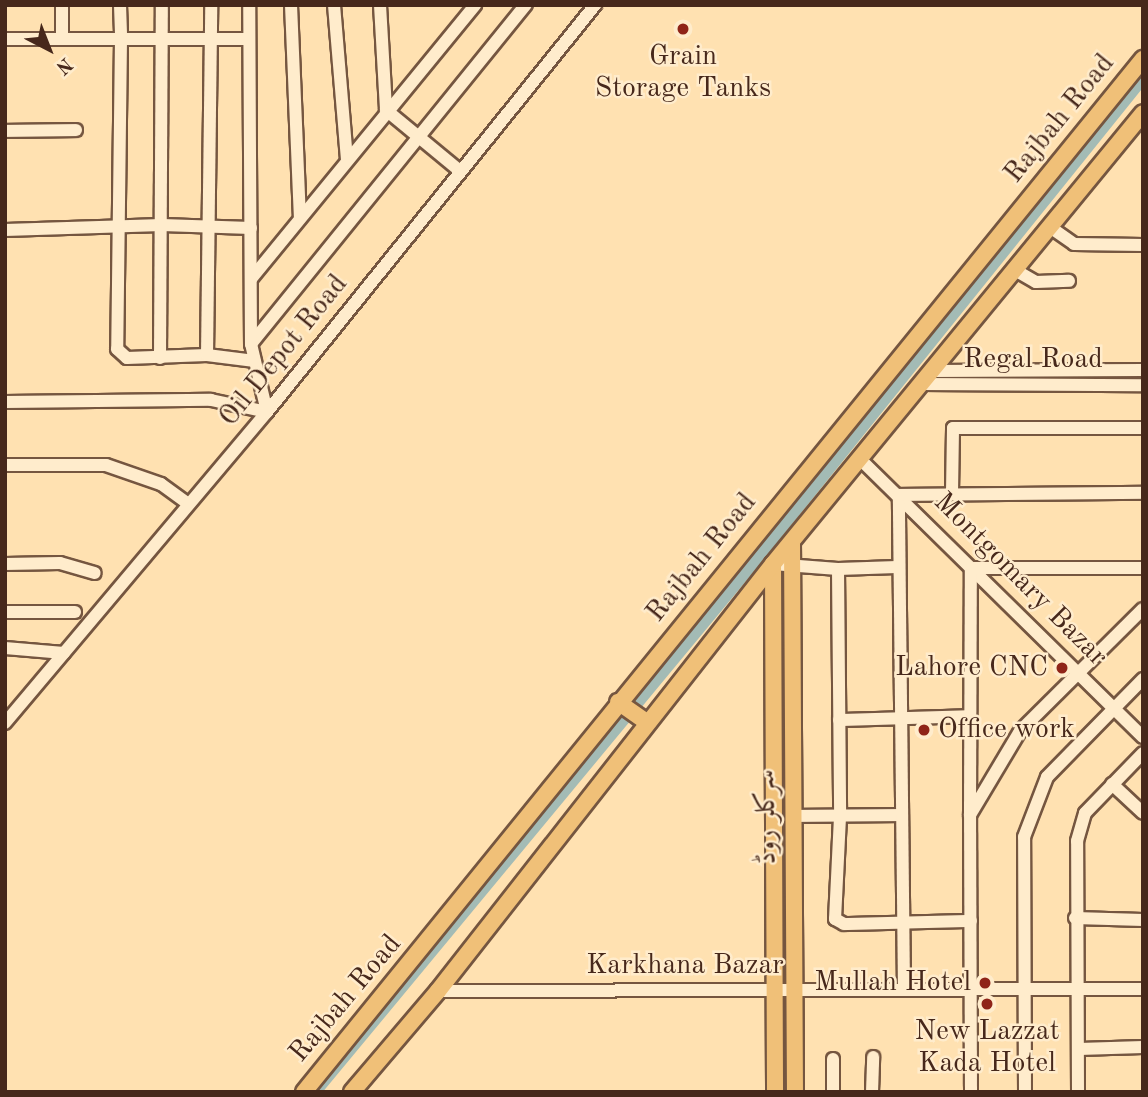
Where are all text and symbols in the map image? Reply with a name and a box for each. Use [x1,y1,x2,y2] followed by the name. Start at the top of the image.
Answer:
[14,14,84,84] north arrow
[675,21,691,37] marker: Grain Storage Tanks
[595,40,771,106] place label: Grain Storage Tanks
[998,48,1122,190] street label: Rajbah Road
[52,53,75,77] text: N
[213,268,355,434] street label: Oil Depot Road
[963,343,1103,377] street label: Regal Road
[926,486,1114,674] street label: Montgomary Bazar
[640,487,764,629] street label: Rajbah Road
[895,651,1048,685] place label: Lahore CNC
[1054,660,1070,676] marker: Lahore CNC
[938,713,1075,747] place label: Office work
[916,722,932,738] marker: Office work
[749,769,785,865] street label: سرکلر روڈ
[283,928,409,1070] street label: Rajbah Road
[586,949,784,983] street label: Karkhana Bazar
[814,966,971,1000] place label: Mullah Hotel
[977,975,993,991] marker: Mullah Hotel
[979,996,995,1012] marker: New Lazzat Kada Hotel
[915,1015,1059,1081] place label: New Lazzat Kada Hotel

